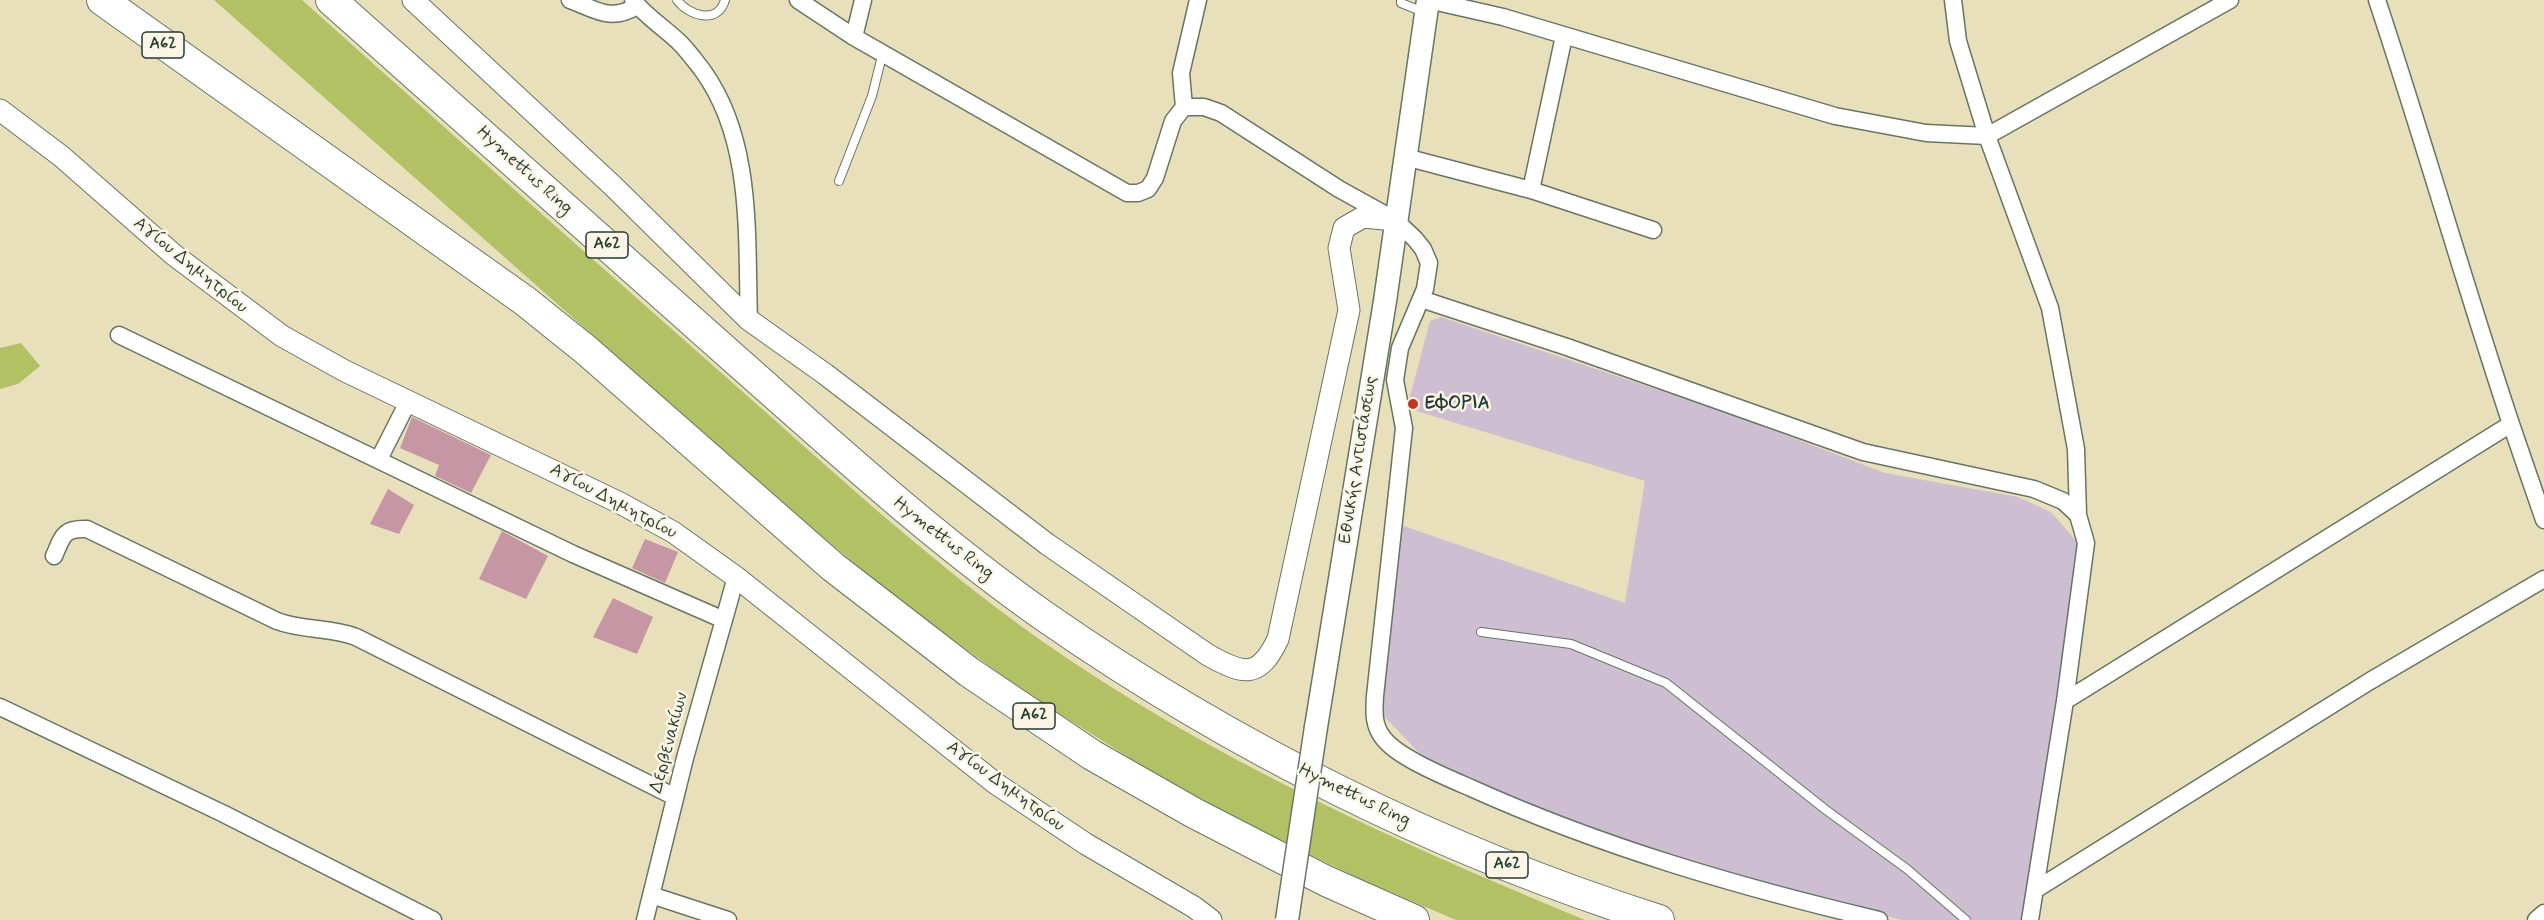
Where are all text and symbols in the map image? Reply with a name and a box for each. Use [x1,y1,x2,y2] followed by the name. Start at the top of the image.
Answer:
[142,32,184,58] road number: Α62
[472,122,576,220] street label: Hymettus Ring
[128,213,252,319] street label: Αγίου Δημητρίου
[586,232,628,258] road number: Α62
[1335,375,1383,545] street label: Εθνικής Αντιστάσεως
[1425,393,1490,415] place label: ΕΦΟΡΙΑ
[1406,397,1420,411] marker: ΕΦΟΡΙΑ
[546,459,680,545] street label: Αγίου Δημητρίου
[888,493,998,585] street label: Hymettus Ring
[646,690,694,796] street label: Δερβενακίων
[1013,703,1055,729] road number: Α62
[942,737,1068,837] street label: Αγίου Δημητρίου
[1295,760,1413,832] street label: Hymettus Ring
[1486,852,1528,878] road number: Α62

